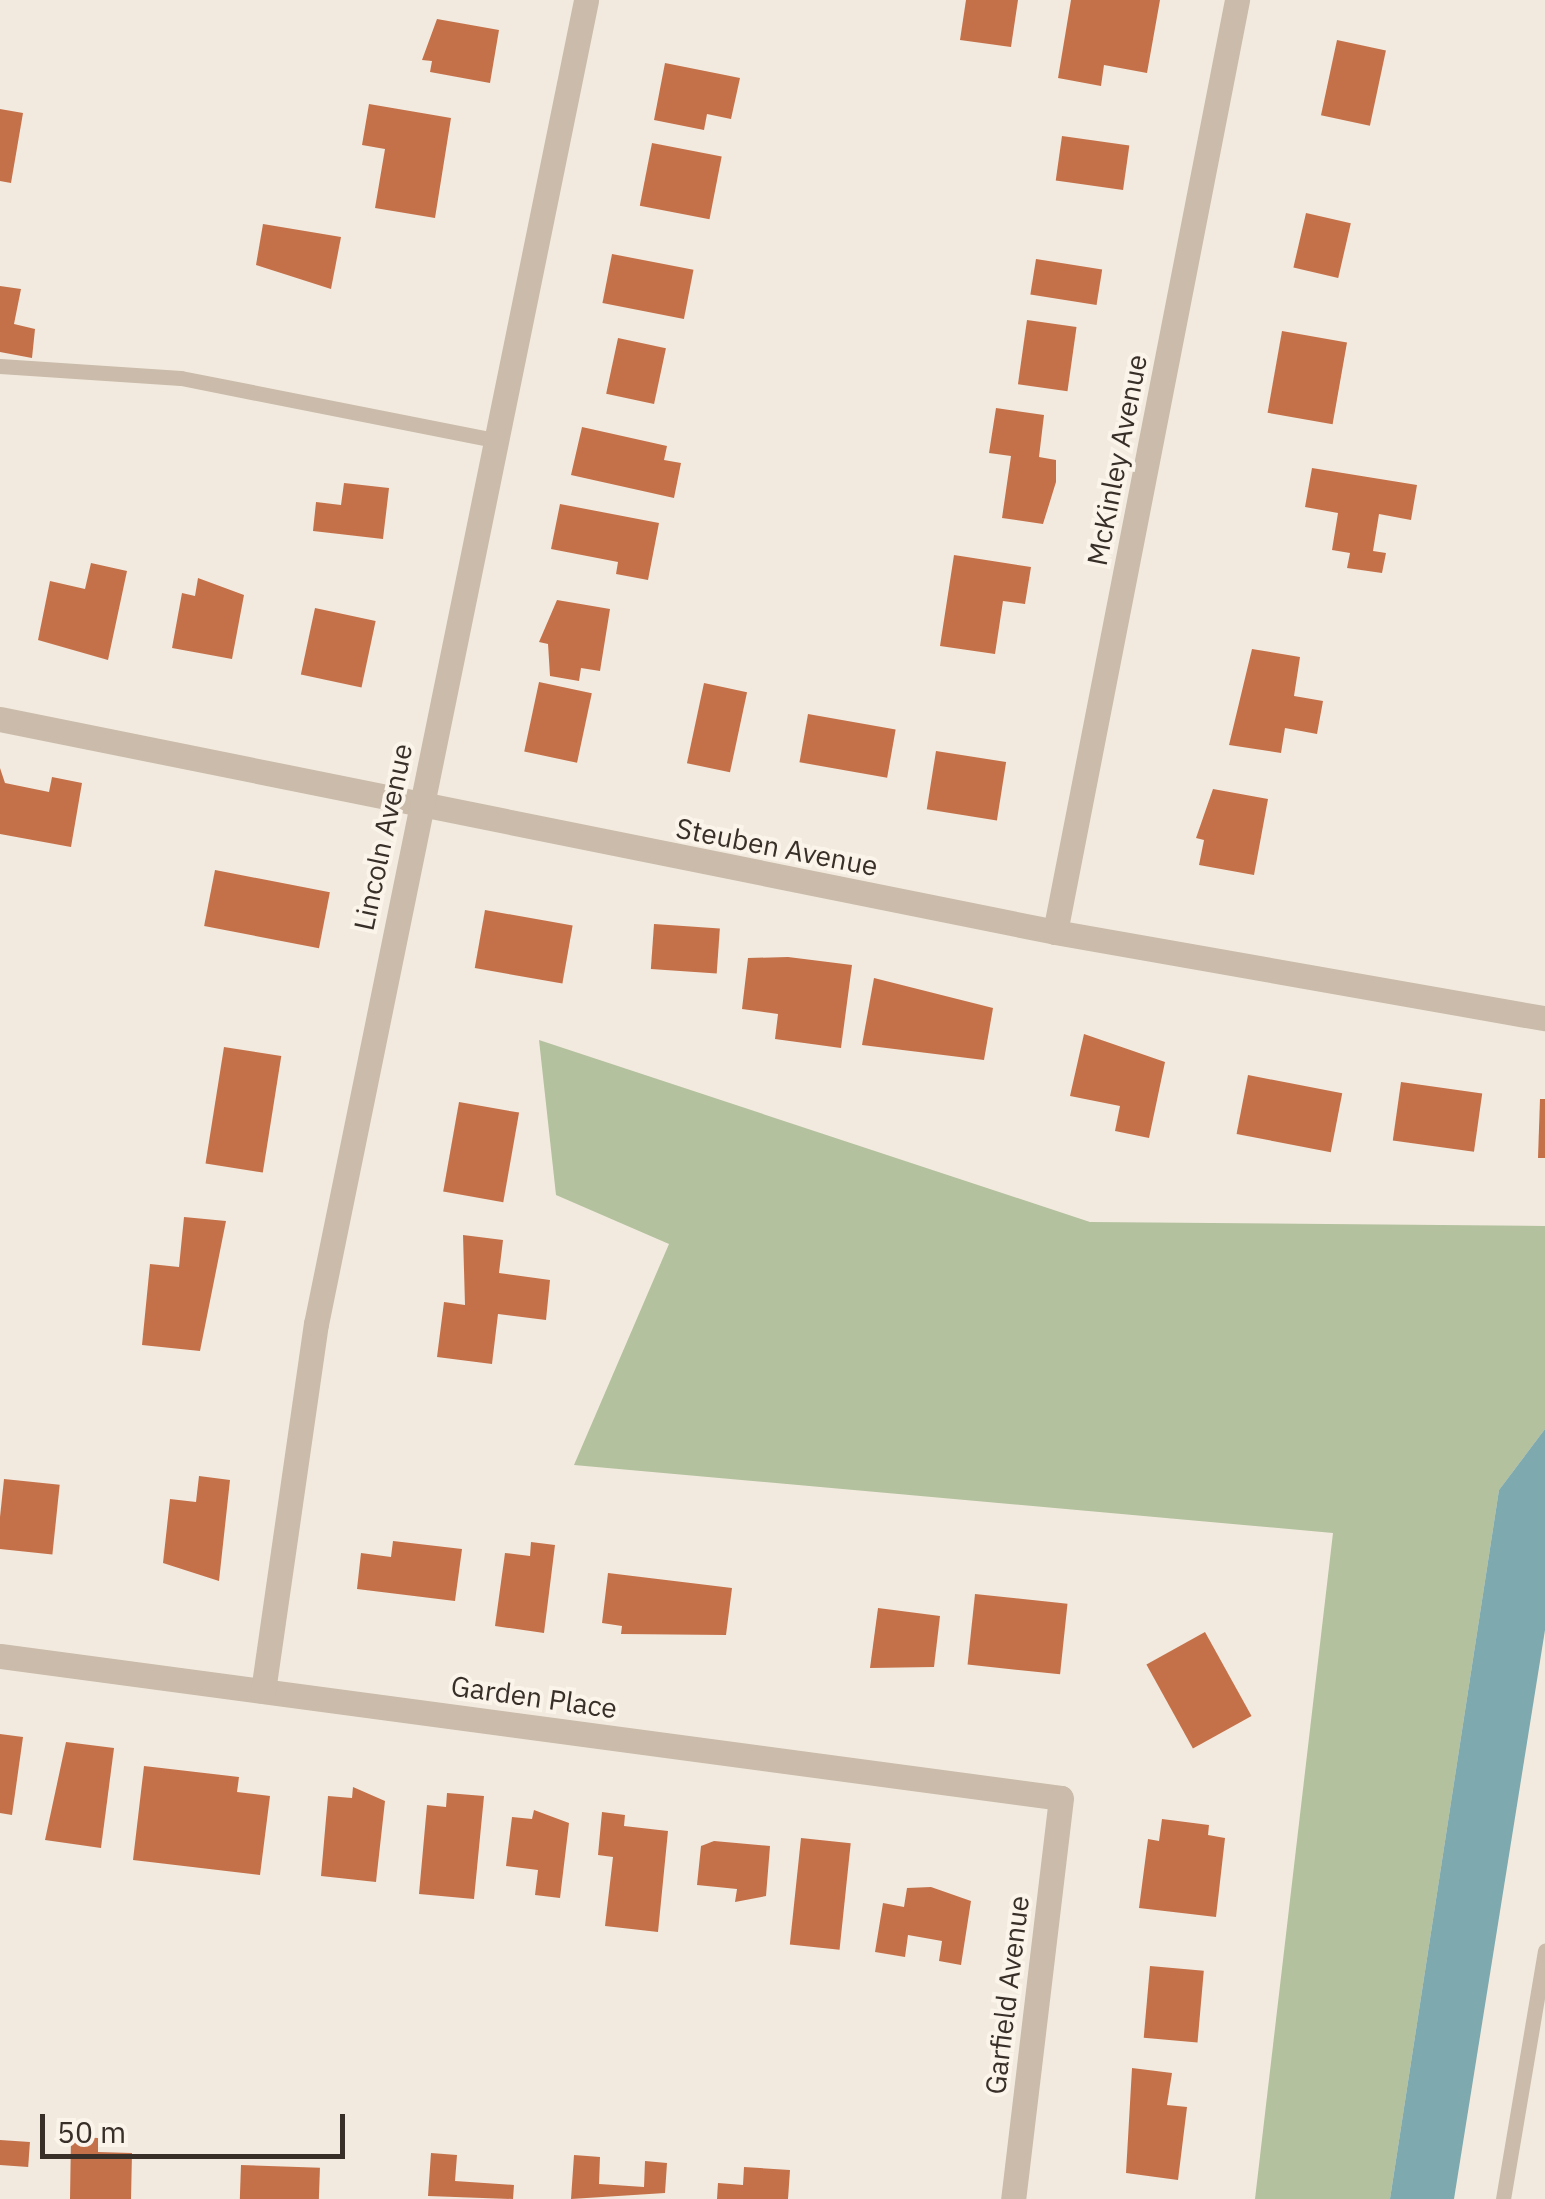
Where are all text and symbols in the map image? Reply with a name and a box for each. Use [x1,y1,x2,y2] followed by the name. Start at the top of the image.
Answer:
[1080,352,1154,568] street label: McKinley Avenue
[347,741,419,933] street label: Lincoln Avenue
[673,811,881,883] street label: Steuben Avenue
[449,1669,619,1725] street label: Garden Place
[978,1894,1036,2096] street label: Garfield Avenue
[45,2094,350,2156] scale bar
[57,2112,126,2151] text: 50 m

